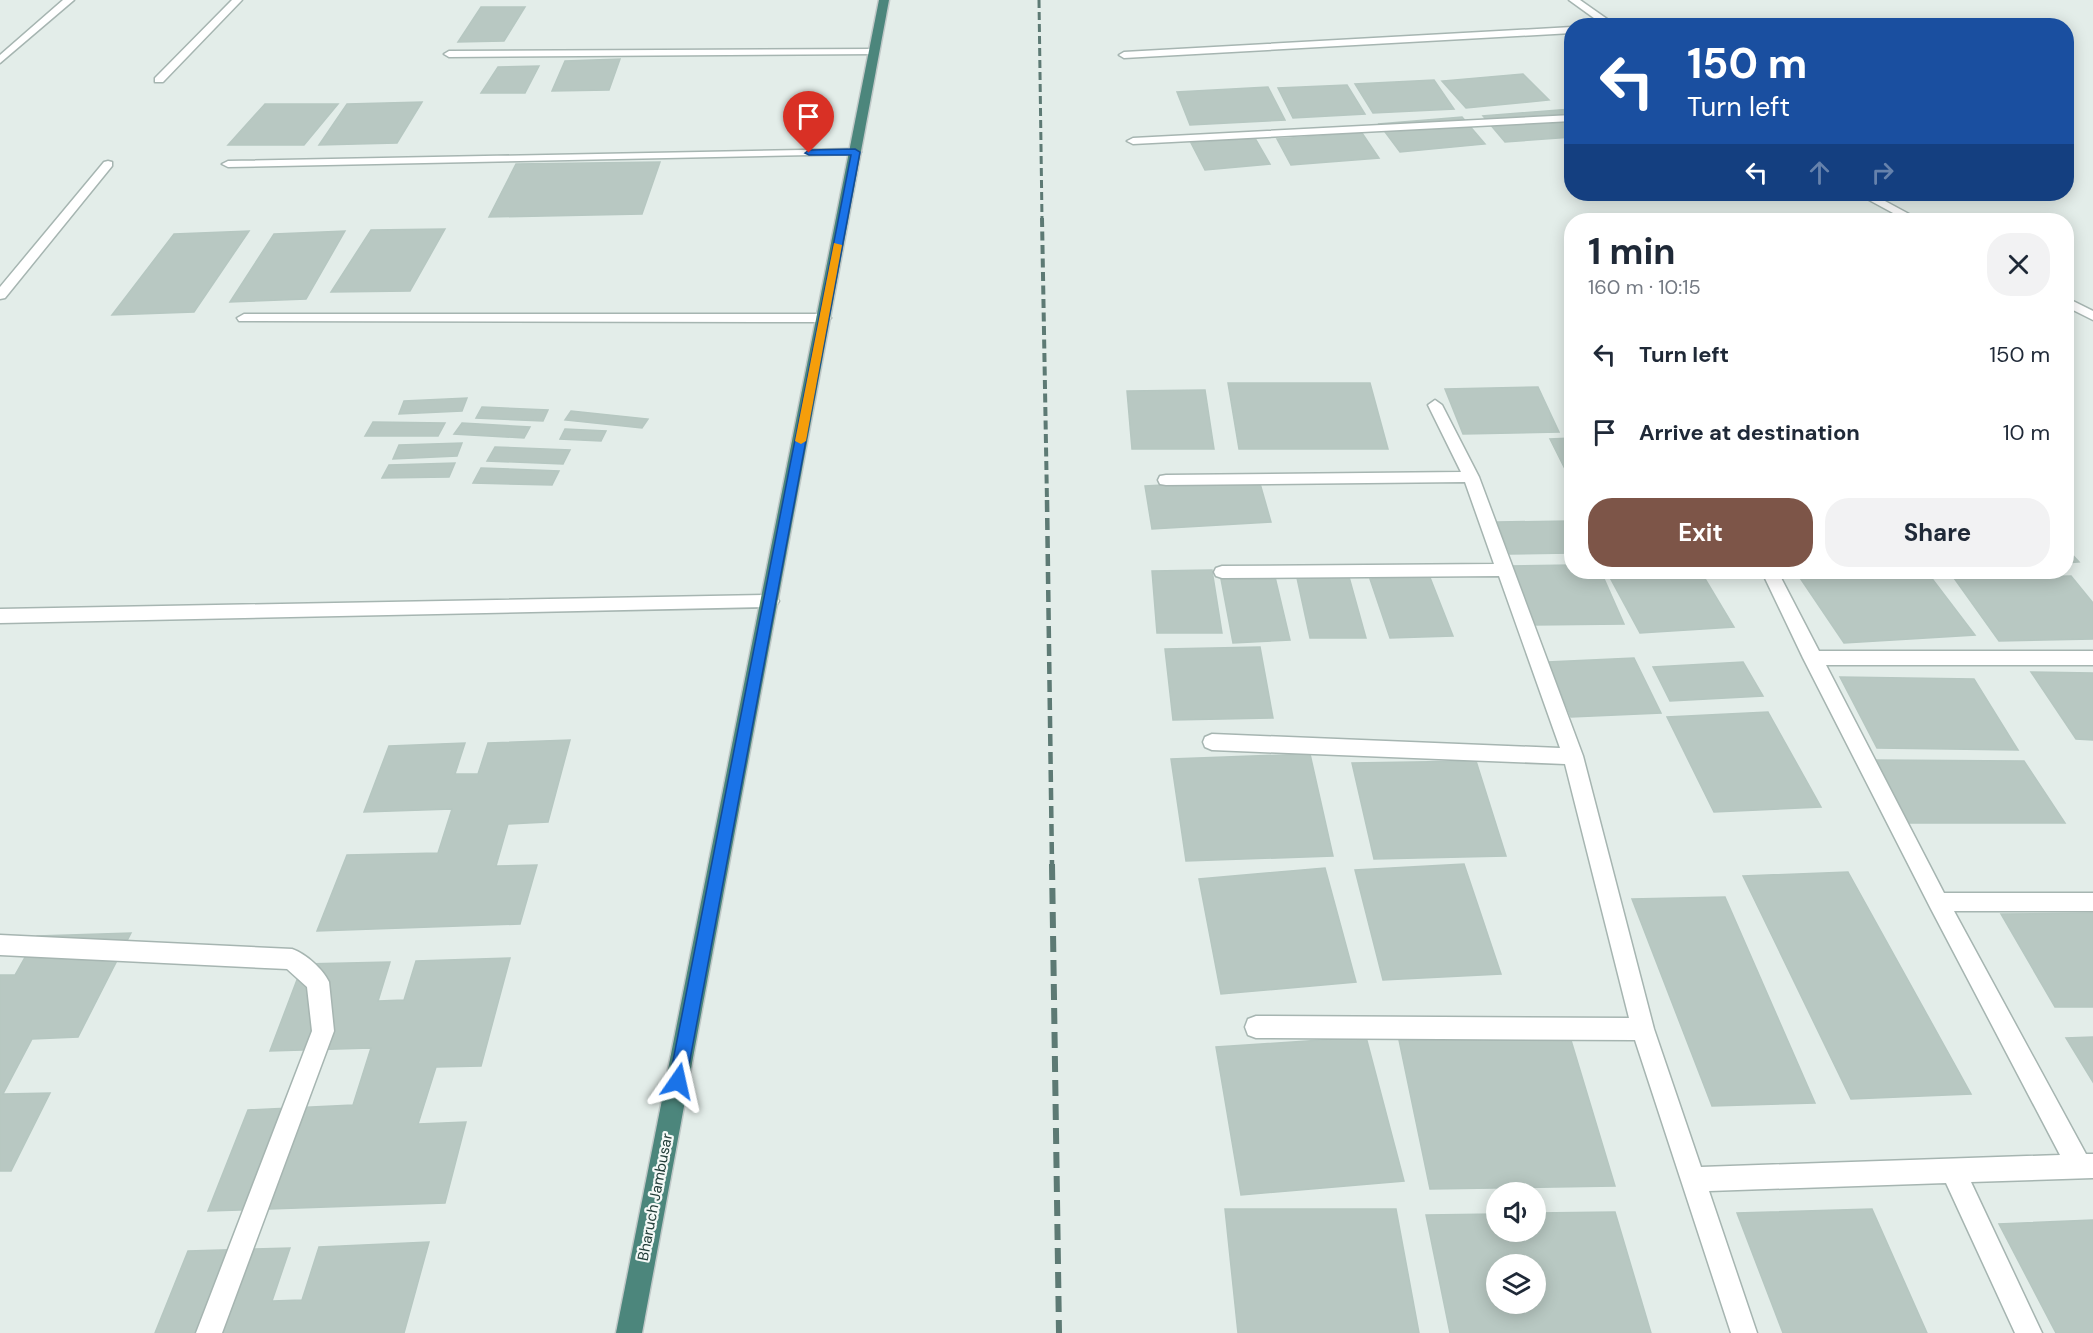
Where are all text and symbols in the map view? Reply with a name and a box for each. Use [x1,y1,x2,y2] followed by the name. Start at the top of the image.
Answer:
[1687,36,1807,91] text: 150 m
[1588,42,1666,120] icon: left
[1687,89,1790,124] text: Turn left
[783,91,834,153] pin
[792,100,825,133] icon: arrive
[1740,156,1773,189] icon: left
[1803,156,1836,189] icon: ahead
[1866,156,1899,189] icon: right
[1588,228,1676,275] text: 1 min
[1987,233,2050,296] button: close
[1588,274,1701,300] text: 160 m · 10:15
[1588,338,1621,371] icon: left
[1639,340,1729,369] text: Turn left
[1989,340,2050,369] text: 150 m
[1588,416,1621,449] icon: arrive
[1639,418,1860,447] text: Arrive at destination
[2003,418,2050,447] text: 10 m
[1588,498,1813,567] button: Exit
[1825,498,2050,567] button: Share
[646,1049,710,1113] position arrow
[633,1131,677,1262] street label: Bharuch Jambusar
[1486,1182,1546,1314] map controls
[1486,1182,1546,1242] button: sound
[1486,1254,1546,1314] button: layers

